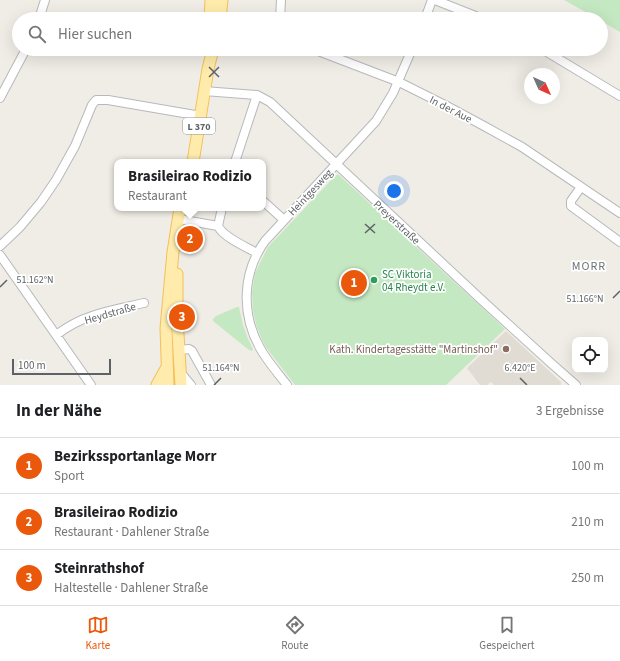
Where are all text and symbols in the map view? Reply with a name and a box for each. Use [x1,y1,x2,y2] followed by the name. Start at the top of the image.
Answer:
[12,12,608,56] search box
[26,23,48,45] icon: search
[58,24,132,45] text: Hier suchen
[524,68,560,104] north arrow
[427,92,475,127] street label: In der Aue
[183,118,215,134] road number: L 370
[114,159,266,211] popup
[285,165,336,219] street label: Heintgesweg
[128,166,252,187] text: Brasileirao Rodizio
[384,181,404,201] your location
[128,187,187,205] text: Restaurant
[370,197,424,248] street label: Preyerstraße
[177,224,203,254] pin: 2
[572,258,606,275] district label: MORR
[382,267,445,295] place label: SC Viktoria 04 Rheydt e.V.
[341,268,367,298] pin: 1
[16,273,54,287] text: 51.162°N
[369,275,379,285] marker: SC Viktoria 04 Rheydt e.V.
[566,292,604,306] text: 51.166°N
[83,299,138,328] street label: Heydstraße
[169,302,195,332] pin: 3
[572,337,608,373] map controls
[572,337,608,373] button: locate
[329,342,498,357] place label: Kath. Kindertagesstätte "Martinshof"
[501,344,511,354] marker: Kath. Kindertagesstätte "Martinshof"
[12,357,111,376] scale bar
[18,358,46,373] text: 100 m
[202,361,240,375] text: 51.164°N
[505,361,535,375] text: 6.420°E
[16,399,102,423] text: In der Nähe
[536,402,604,420] text: 3 Ergebnisse
[54,446,216,467] text: Bezirkssportanlage Morr
[26,457,32,475] text: 1
[571,457,604,475] text: 100 m
[54,467,84,485] text: Sport
[54,502,178,523] text: Brasileirao Rodizio
[26,513,32,531] text: 2
[571,513,604,531] text: 210 m
[54,523,209,541] text: Restaurant · Dahlener Straße
[54,558,144,579] text: Steinrathshof
[26,569,32,587] text: 3
[571,569,604,587] text: 250 m
[54,579,208,597] text: Haltestelle · Dahlener Straße
[85,614,110,653] tab: Karte
[281,614,308,653] tab: Route
[479,614,534,653] tab: Gespeichert

